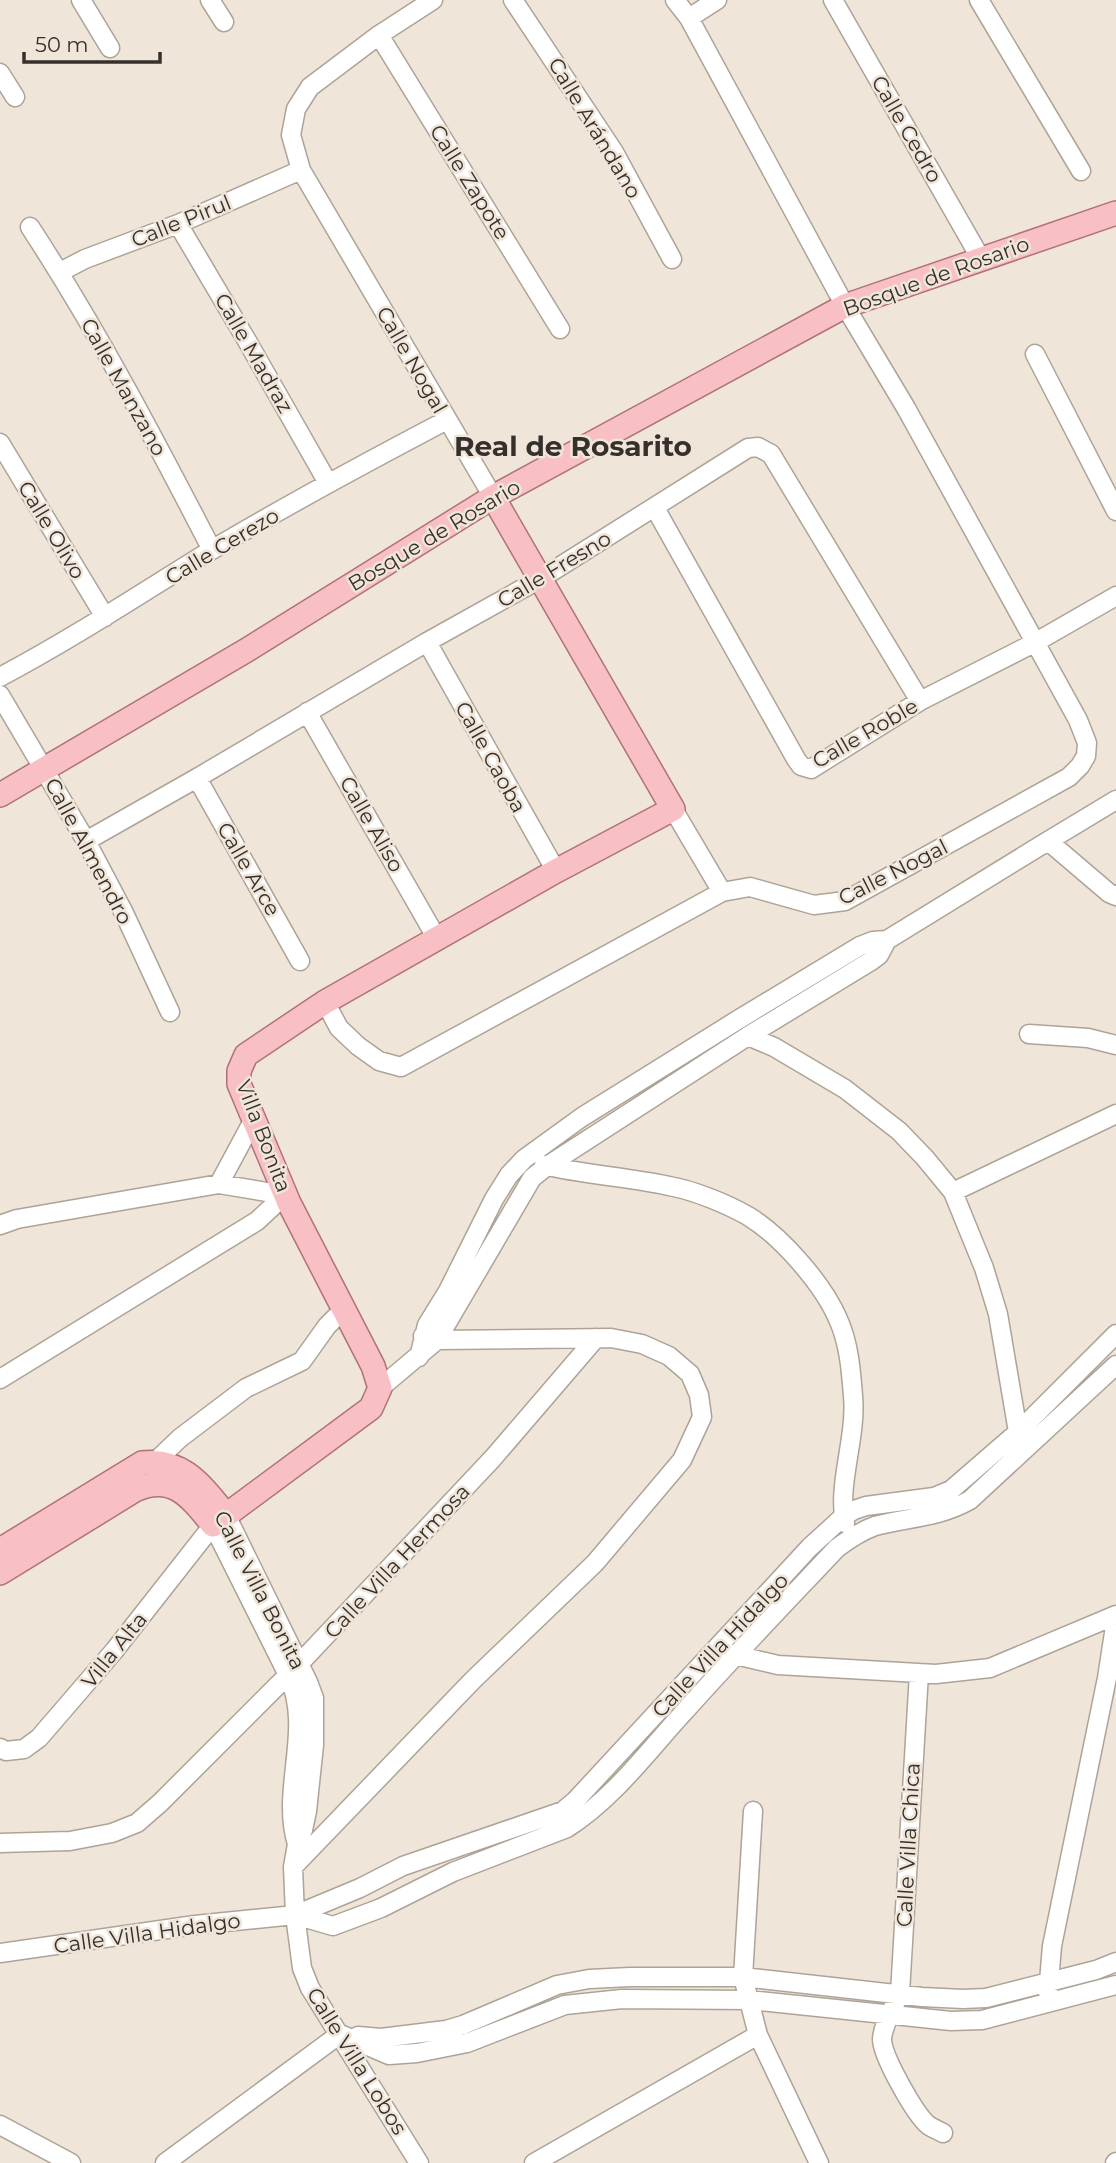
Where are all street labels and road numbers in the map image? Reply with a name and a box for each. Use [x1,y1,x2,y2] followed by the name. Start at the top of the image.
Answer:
[543,53,647,203] street label: Calle Arándano
[866,71,948,187] street label: Calle Cedro
[425,120,515,244] street label: Calle Zapote
[127,190,235,252] street label: Calle Pirul
[840,231,1032,321] street label: Bosque de Rosario
[210,289,298,417] street label: Calle Madraz
[371,302,453,418] street label: Calle Nogal
[76,314,172,460] street label: Calle Manzano
[343,474,525,596] street label: Bosque de Rosario
[13,477,91,583] street label: Calle Olivo
[161,502,283,590] street label: Calle Cerezo
[493,525,615,613] street label: Calle Fresno
[808,693,922,773] street label: Calle Roble
[450,697,532,817] street label: Calle Caoba
[335,772,409,876] street label: Calle Aliso
[40,774,138,928] street label: Calle Almendro
[212,818,286,920] street label: Calle Arce
[834,834,952,910] street label: Calle Nogal
[231,1076,297,1196] street label: Villa Bonita
[319,1479,475,1643] street label: Calle Villa Hermosa
[209,1506,311,1674] street label: Calle Villa Bonita
[647,1568,793,1722] street label: Calle Villa Hidalgo
[76,1607,152,1693] street label: Villa Alta
[891,1762,925,1928] street label: Calle Villa Chica
[52,1908,242,1958] street label: Calle Villa Hidalgo
[302,1983,412,2139] street label: Calle Villa Lobos

